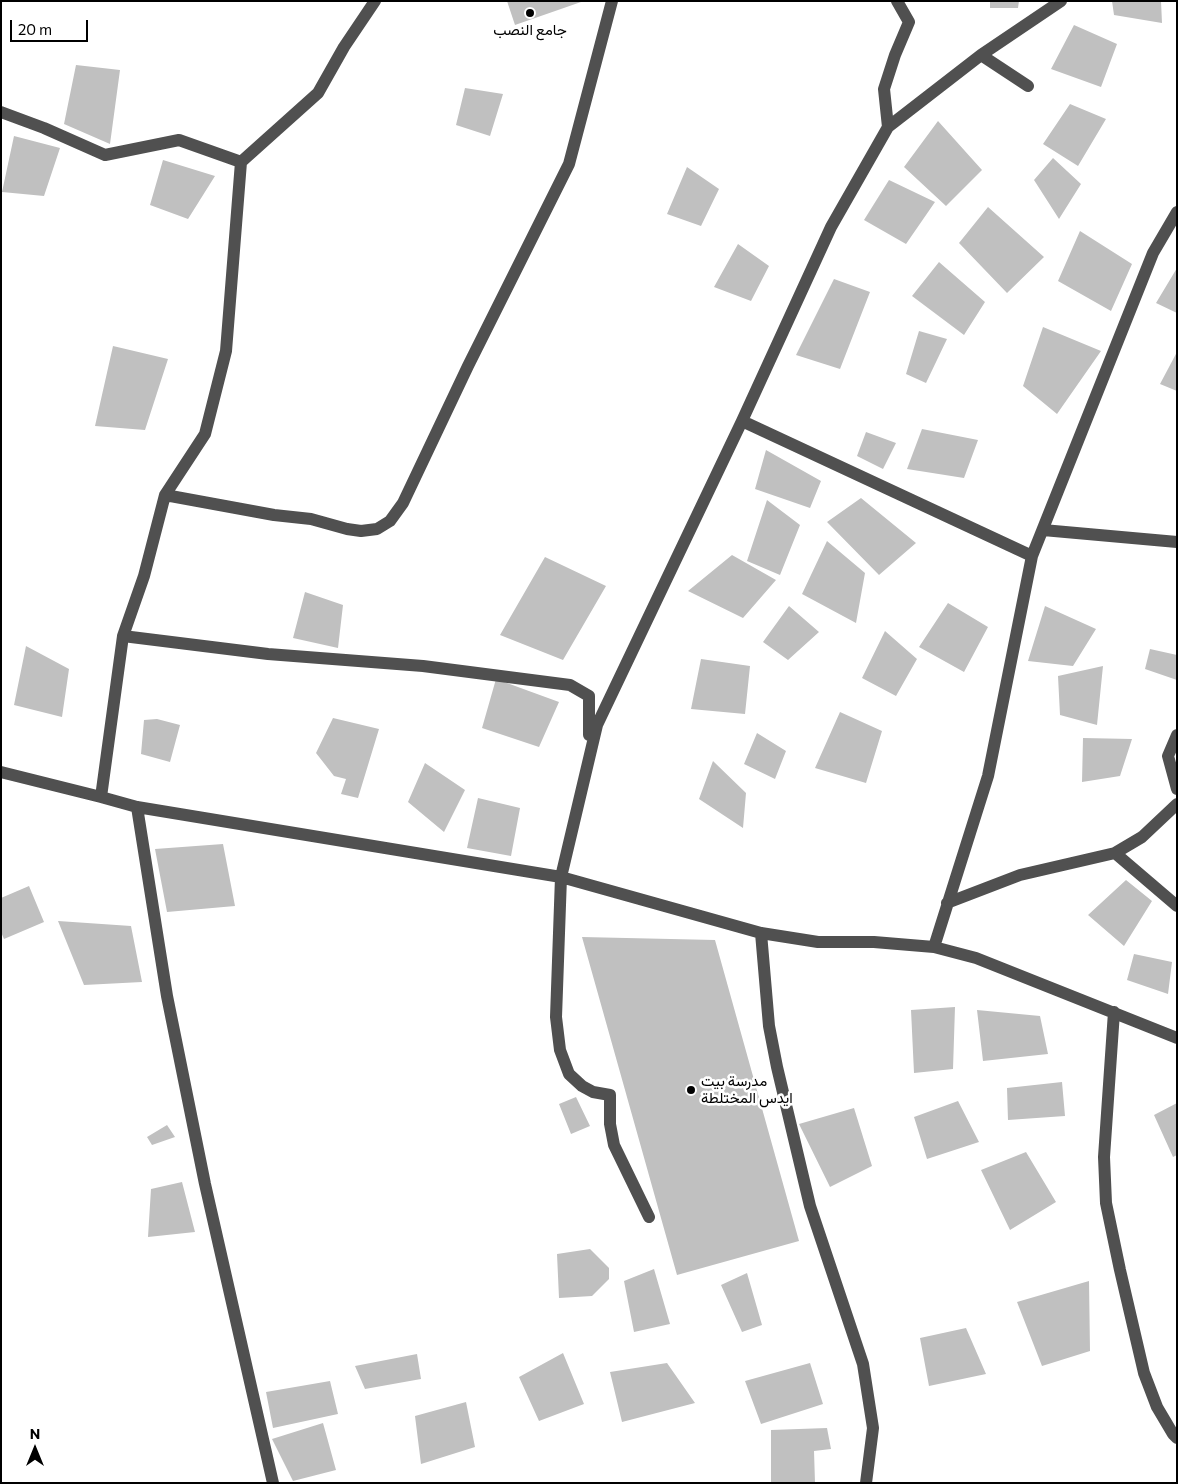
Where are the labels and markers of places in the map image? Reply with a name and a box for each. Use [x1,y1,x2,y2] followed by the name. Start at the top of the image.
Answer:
[524,7,536,19] marker: جامع النصب
[493,21,567,39] place label: جامع النصب
[701,1072,793,1107] place label: مدرسة بيت ايدس المختلطة
[685,1084,697,1096] marker: مدرسة بيت ايدس المختلطة

